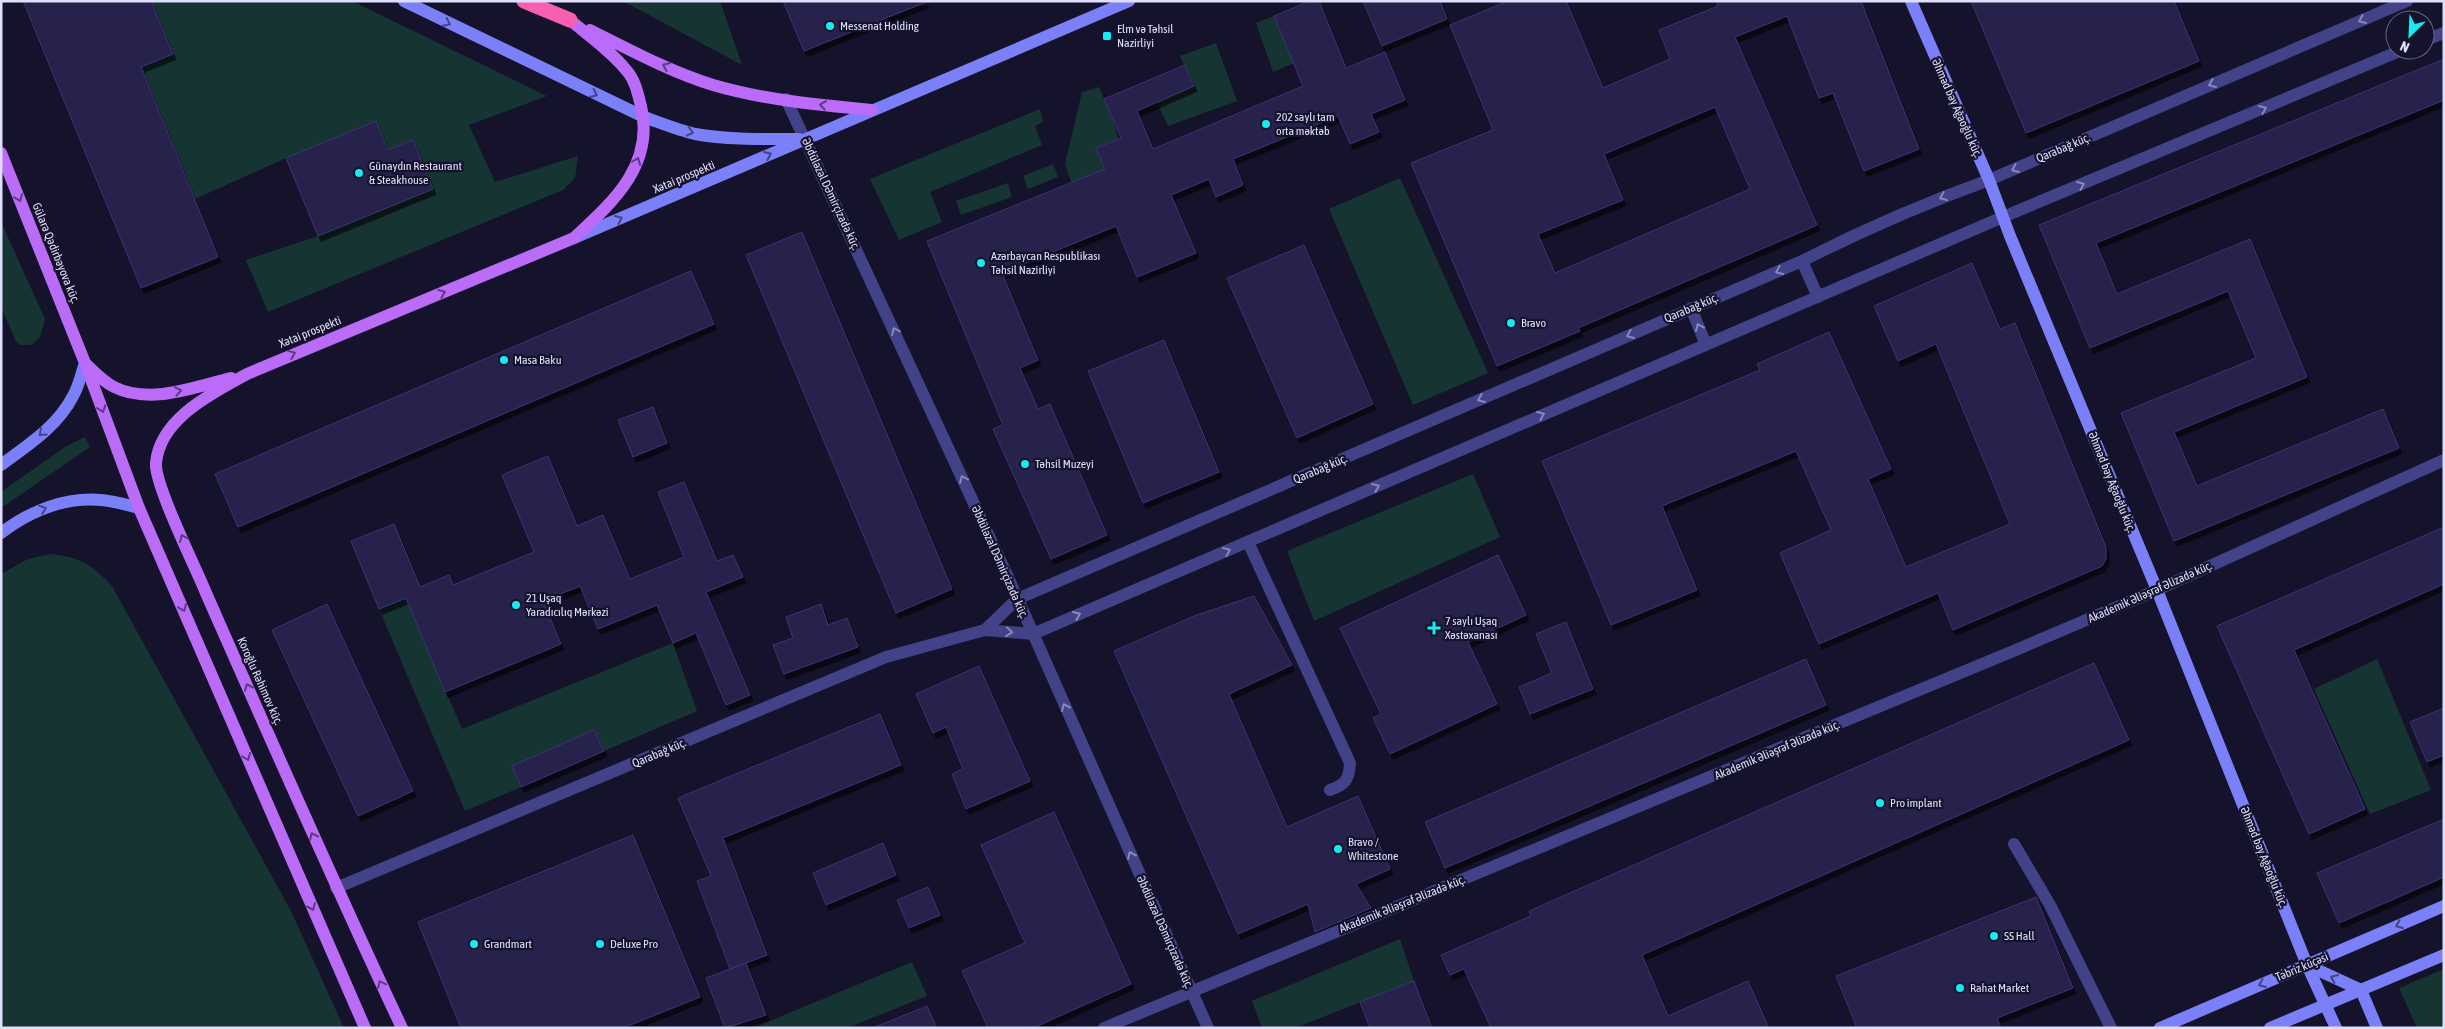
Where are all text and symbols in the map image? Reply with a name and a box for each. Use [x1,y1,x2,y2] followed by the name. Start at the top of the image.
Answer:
[2385,10,2435,60] north arrow
[2358,14,2367,25] one-way arrow
[442,17,451,27] one-way arrow
[840,19,920,33] place label: Messenat Holding
[824,20,836,32] marker: Messenat Holding
[1117,22,1174,50] place label: Elm və Təhsil Nazirliyi
[1101,30,1113,42] marker: Elm və Təhsil Nazirliyi
[2398,38,2412,56] text: N
[1929,56,1985,160] street label: Əhməd bəy Ağaoğlu küç.
[662,62,671,72] one-way arrow
[2208,78,2217,89] one-way arrow
[589,87,598,98] one-way arrow
[819,100,827,111] one-way arrow
[2258,104,2267,115] one-way arrow
[1276,110,1335,138] place label: 202 saylı tam orta məktəb
[1260,118,1272,130] marker: 202 saylı tam orta məktəb
[686,126,695,137] one-way arrow
[2034,130,2092,166] street label: Qarabağ küç.
[799,136,863,252] street label: Əbdüləzəl DƏmirçizadə küç.
[763,151,772,162] one-way arrow
[631,157,641,166] one-way arrow
[651,158,717,196] street label: Xətai prospekti
[369,159,463,187] place label: Günaydın Restaurant & Steakhouse
[2011,163,2020,174] one-way arrow
[353,167,365,179] marker: Günaydın Restaurant & Steakhouse
[2076,181,2085,192] one-way arrow
[1939,191,1948,201] one-way arrow
[13,193,24,202] one-way arrow
[29,201,83,305] street label: Gülarə Qədirbəyova küç.
[614,215,623,226] one-way arrow
[991,249,1100,277] place label: Azərbaycan Respublikası Təhsil Nazirliyi
[975,257,987,269] marker: Azərbaycan Respublikası Təhsil Nazirliyi
[1775,264,1784,275] one-way arrow
[437,288,446,299] one-way arrow
[1662,290,1720,326] street label: Qarabağ küç.
[277,313,343,351] street label: Xətai prospekti
[1521,316,1546,330] place label: Bravo
[1505,317,1517,329] marker: Bravo
[1694,323,1704,331] one-way arrow
[890,327,901,336] one-way arrow
[1626,328,1635,339] one-way arrow
[287,350,296,360] one-way arrow
[514,353,562,367] place label: Masa Baku
[498,354,510,366] marker: Masa Baku
[174,386,183,396] one-way arrow
[1477,393,1486,404] one-way arrow
[96,404,106,413] one-way arrow
[1536,411,1545,422] one-way arrow
[39,427,48,436] one-way arrow
[2086,430,2138,534] street label: Əhməd bəy Ağaoğlu küç.
[1291,451,1349,487] street label: Qarabağ küç.
[1035,457,1094,471] place label: Təhsil Muzeyi
[1019,458,1031,470] marker: Təhsil Muzeyi
[959,475,969,484] one-way arrow
[1371,482,1380,493] one-way arrow
[969,504,1031,620] street label: Əbdüləzəl DƏmirçizadə küç.
[39,505,47,515] one-way arrow
[178,534,189,543] one-way arrow
[1222,546,1231,557] one-way arrow
[2086,558,2214,626] street label: Akademik Əliəşrəf Əlizadə küç.
[526,591,608,619] place label: 21 Uşaq Yaradıcılıq Mərkəzi
[510,599,522,611] marker: 21 Uşaq Yaradıcılıq Mərkəzi
[176,603,187,612] one-way arrow
[1072,611,1081,622] one-way arrow
[1445,614,1497,642] place label: 7 saylı Uşaq Xəstəxanası
[1427,621,1441,635] marker: 7 saylı Uşaq Xəstəxanası
[1005,626,1013,637] one-way arrow
[234,635,286,727] street label: Koroğlu Rəhimov küç.
[243,683,254,692] one-way arrow
[1061,703,1072,712] one-way arrow
[1712,717,1842,783] street label: Akademik Əliəşrəf Əlizadə küç.
[630,735,688,771] street label: Qarabağ küç.
[241,752,252,761] one-way arrow
[1890,796,1942,810] place label: Pro implant
[1874,797,1886,809] marker: Pro implant
[2238,805,2290,909] street label: Əhməd bəy Ağaoğlu küç.
[309,832,320,841] one-way arrow
[1348,835,1399,863] place label: Bravo / Whitestone
[1332,843,1344,855] marker: Bravo / Whitestone
[1127,851,1138,860] one-way arrow
[1337,872,1467,936] street label: Akademik Əliəşrəf Əlizadə küç.
[1134,874,1196,990] street label: Əbdüləzəl DƏmirçizadə küç.
[305,902,316,911] one-way arrow
[2395,919,2404,930] one-way arrow
[2004,929,2035,943] place label: SS Hall
[1988,930,2000,942] marker: SS Hall
[484,937,532,951] place label: Grandmart
[610,937,658,951] place label: Deluxe Pro
[468,938,480,950] marker: Grandmart
[594,938,606,950] marker: Deluxe Pro
[2274,950,2330,984] street label: Təbriz küçəsi
[2330,973,2339,984] one-way arrow
[2258,978,2267,988] one-way arrow
[377,980,387,989] one-way arrow
[1970,981,2030,995] place label: Rahat Market
[1954,982,1966,994] marker: Rahat Market

